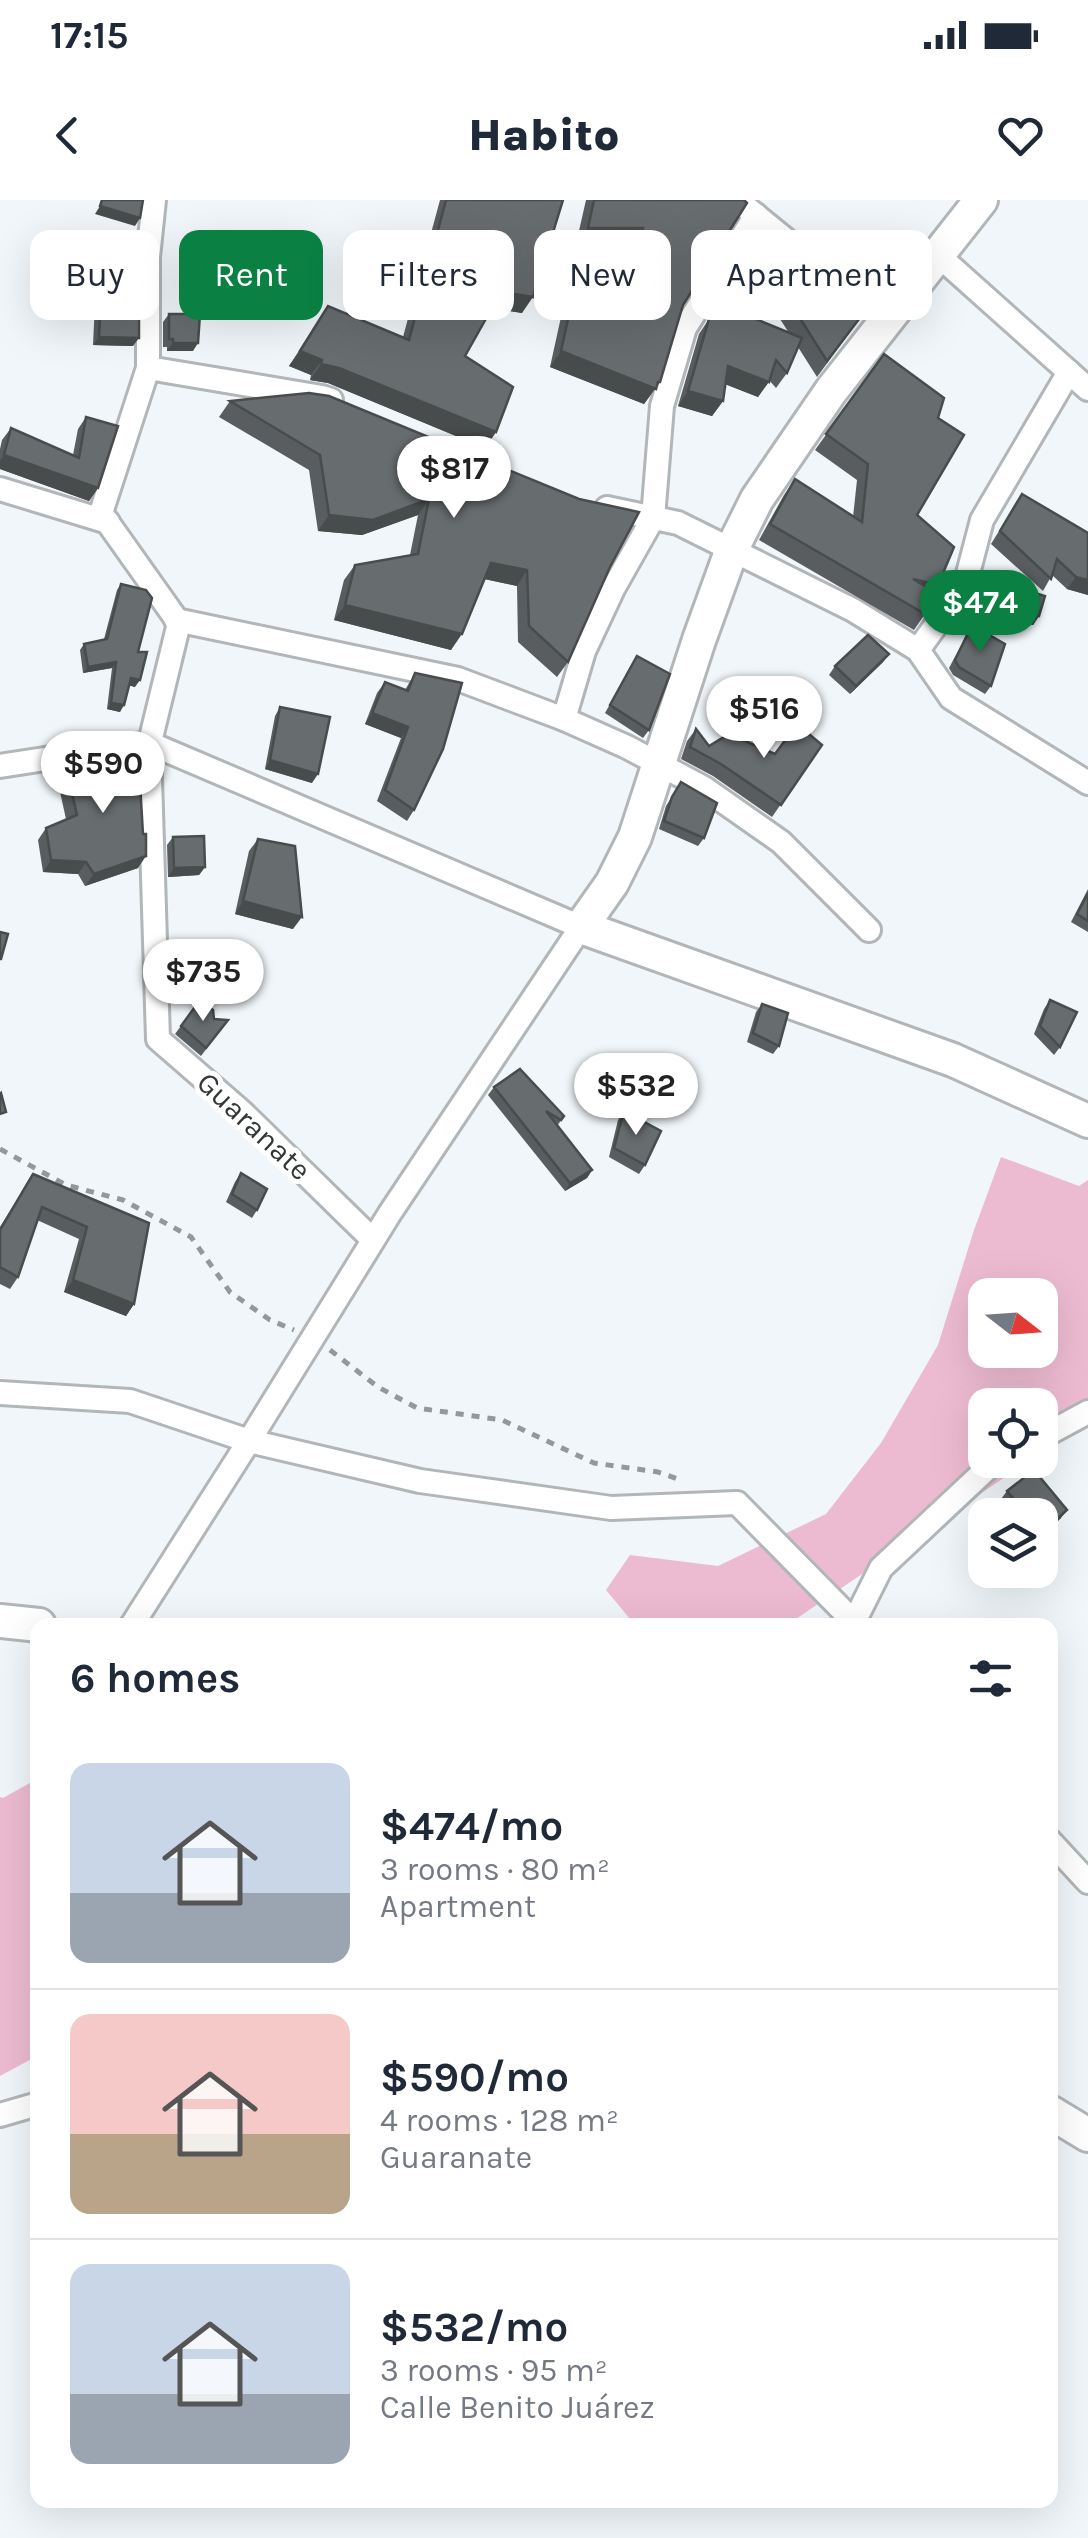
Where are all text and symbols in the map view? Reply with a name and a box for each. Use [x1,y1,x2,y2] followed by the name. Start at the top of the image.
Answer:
[50,13,128,58] text: 17:15
[40,108,95,163] icon: back
[993,108,1048,163] icon: heart
[468,109,620,161] text: Habito
[30,230,159,320] chip: Buy
[179,230,323,320] chip: Rent
[343,230,514,320] chip: Filters
[534,230,671,320] chip: New
[691,230,932,320] chip: Apartment
[395,436,513,521] pin: $817
[419,450,489,487] text: $817
[921,570,1039,655] pin: $474
[942,584,1018,621] text: $474
[705,676,823,761] pin: $516
[728,690,800,727] text: $516
[44,731,162,816] pin: $590
[63,745,143,782] text: $590
[144,939,262,1024] pin: $735
[165,953,241,990] text: $735
[577,1053,695,1138] pin: $532
[190,1064,318,1188] street label: Guaranate
[596,1067,676,1104] text: $532
[968,1278,1058,1368] north arrow
[968,1278,1058,1588] map controls
[968,1388,1058,1478] button: locate
[968,1498,1058,1588] button: layers
[963,1651,1018,1706] icon: filters
[70,1653,240,1703] text: 6 homes
[380,1801,563,1851] text: $474/mo
[150,1803,270,1923] icon: home
[380,1851,610,1888] text: 3 rooms · 80 m²
[380,1888,536,1925] text: Apartment
[380,2052,569,2102] text: $590/mo
[150,2054,270,2174] icon: home
[380,2102,619,2139] text: 4 rooms · 128 m²
[380,2139,532,2176] text: Guaranate
[380,2302,568,2352] text: $532/mo
[150,2304,270,2424] icon: home
[380,2352,608,2389] text: 3 rooms · 95 m²
[380,2389,655,2426] text: Calle Benito Juárez

